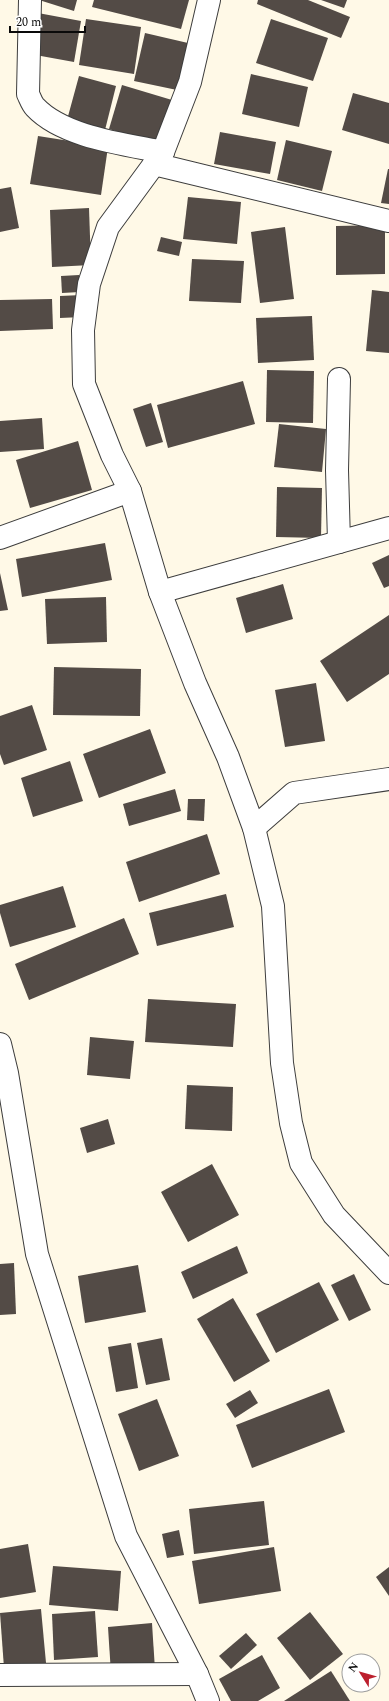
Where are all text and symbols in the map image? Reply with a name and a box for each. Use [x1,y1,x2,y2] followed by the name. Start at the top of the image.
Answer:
[10,8,85,34] scale bar
[16,13,41,32] text: 20 m
[341,1653,381,1693] north arrow
[344,1659,363,1676] text: N

